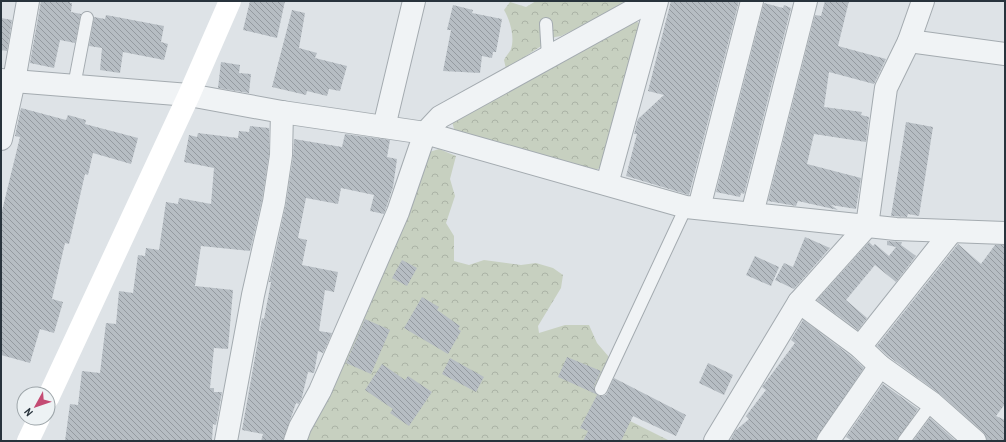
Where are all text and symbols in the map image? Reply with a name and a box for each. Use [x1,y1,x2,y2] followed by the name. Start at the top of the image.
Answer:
[16,386,56,426] north arrow
[21,405,36,419] text: N

